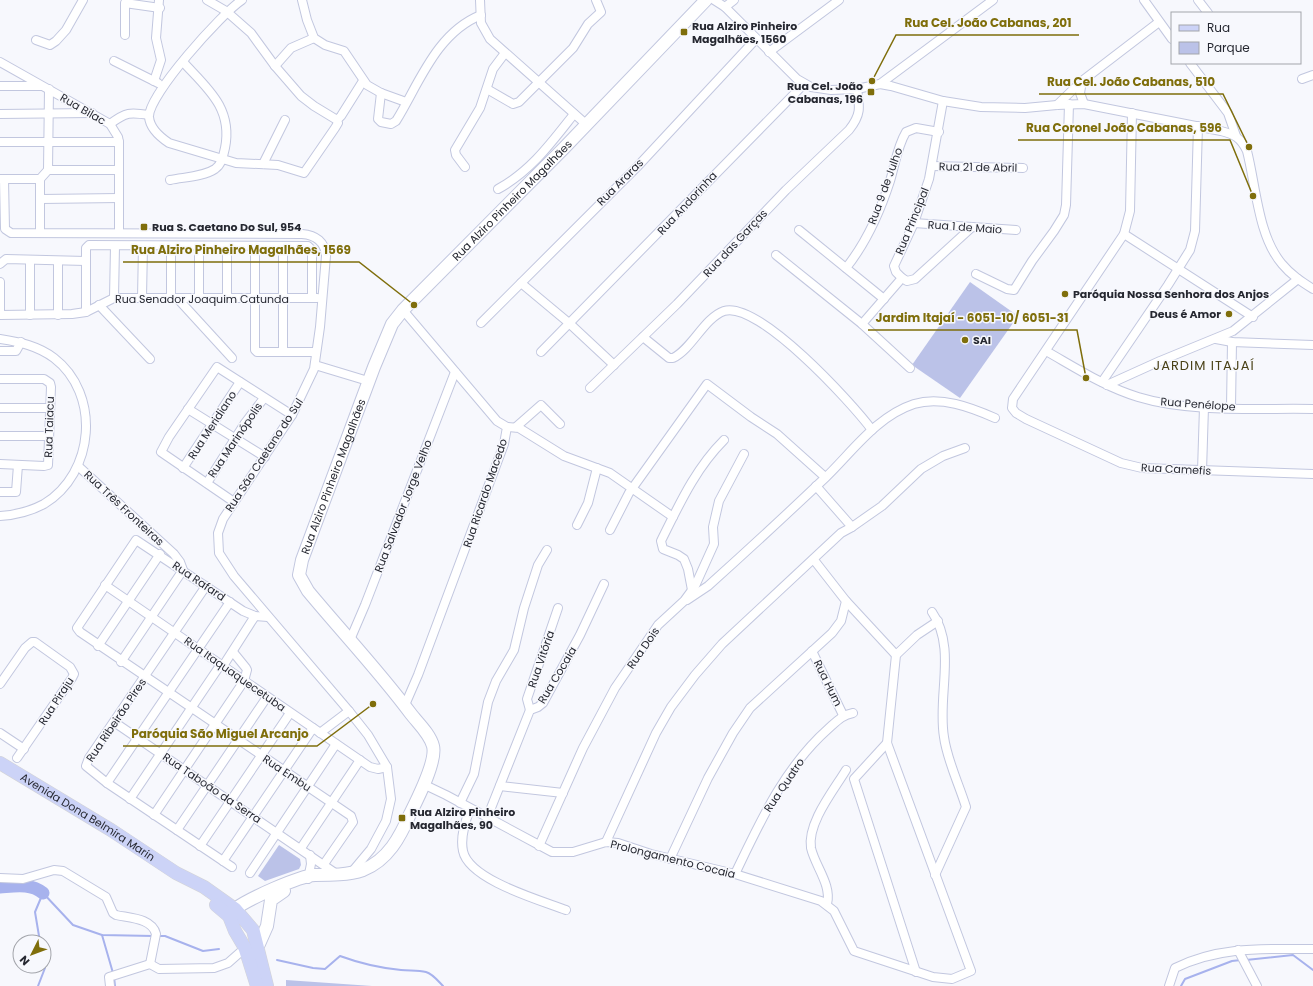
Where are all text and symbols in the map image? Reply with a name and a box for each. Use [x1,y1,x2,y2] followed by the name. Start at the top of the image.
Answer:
[896,11,1079,35] callout: Rua Cel. João Cabanas, 201
[1171,12,1301,64] legend
[904,14,1072,31] text: Rua Cel. João Cabanas, 201
[692,18,797,47] place label: Rua Alziro Pinheiro Magalhães, 1560
[1207,19,1230,36] text: Rua
[679,27,689,37] marker: Rua Alziro Pinheiro Magalhães, 1560
[1207,39,1250,56] text: Parque
[1039,70,1223,94] callout: Rua Cel. João Cabanas, 510
[1047,73,1215,90] text: Rua Cel. João Cabanas, 510
[787,78,863,107] place label: Rua Cel. João Cabanas, 196
[866,87,876,97] marker: Rua Cel. João Cabanas, 196
[57,89,109,129] street label: Rua Bilac
[1018,116,1230,140] callout: Rua Coronel João Cabanas, 596
[1026,119,1222,136] text: Rua Coronel João Cabanas, 596
[448,136,576,264] street label: Rua Alziro Pinheiro Magalhães
[864,145,906,227] street label: Rua 9 de Julho
[593,155,647,209] street label: Rua Araras
[939,158,1017,176] street label: Rua 21 de Abril
[653,168,721,238] street label: Rua Andorinha
[891,185,933,257] street label: Rua Principal
[699,205,771,280] street label: Rua das Garças
[927,216,1003,238] street label: Rua 1 de Maio
[152,219,302,235] place label: Rua S. Caetano Do Sul, 954
[139,222,149,232] marker: Rua S. Caetano Do Sul, 954
[123,238,359,262] callout: Rua Alziro Pinheiro Magalhães, 1569
[131,241,351,258] text: Rua Alziro Pinheiro Magalhães, 1569
[1073,286,1269,302] place label: Paróquia Nossa Senhora dos Anjos
[1060,289,1070,299] marker: Paróquia Nossa Senhora dos Anjos
[115,291,289,307] street label: Rua Senador Joaquim Catunda
[868,306,1077,330] callout: Jardim Itajaí - 6051-10/ 6051-31
[1150,306,1221,322] place label: Deus é Amor
[876,309,1068,326] text: Jardim Itajaí - 6051-10/ 6051-31
[1224,309,1234,319] marker: Deus é Amor
[973,332,991,348] place label: SAI
[960,335,970,345] marker: SAI
[1153,356,1255,375] district label: JARDIM ITAJAÍ
[184,388,240,462] street label: Rua Meridiano
[1160,393,1236,415] street label: Rua Penélope
[221,395,307,515] street label: Rua São Caetano do Sul
[40,396,58,458] street label: Rua Taiacu
[297,396,369,556] street label: Rua Alziro Pinheiro Magalhães
[204,399,266,481] street label: Rua Marinópolis
[459,436,511,550] street label: Rua Ricardo Macedo
[370,437,436,575] street label: Rua Salvador Jorge Velho
[1141,459,1212,479] street label: Rua Camefis
[80,467,168,550] street label: Rua Três Fronteiras
[169,557,229,605] street label: Rua Rafard
[623,624,663,672] street label: Rua Dois
[524,628,558,690] street label: Rua Vitória
[181,633,289,715] street label: Rua Itaquaquecetuba
[534,643,580,707] street label: Rua Cocaia
[810,657,846,709] street label: Rua Hum
[34,674,78,728] street label: Rua Piraju
[82,675,150,765] street label: Rua Ribeirão Pires
[123,722,317,746] callout: Paróquia São Miguel Arcanjo
[131,725,309,742] text: Paróquia São Miguel Arcanjo
[159,749,265,827] street label: Rua Taboão da Serra
[259,751,315,795] street label: Rua Embu
[760,755,808,815] street label: Rua Quatro
[17,769,158,865] street label: Avenida Dona Belmira Marin
[410,804,515,833] place label: Rua Alziro Pinheiro Magalhães, 90
[397,813,407,823] marker: Rua Alziro Pinheiro Magalhães, 90
[609,836,737,882] street label: Prolongamento Cocaia
[12,934,52,974] north arrow
[16,952,33,969] text: N

